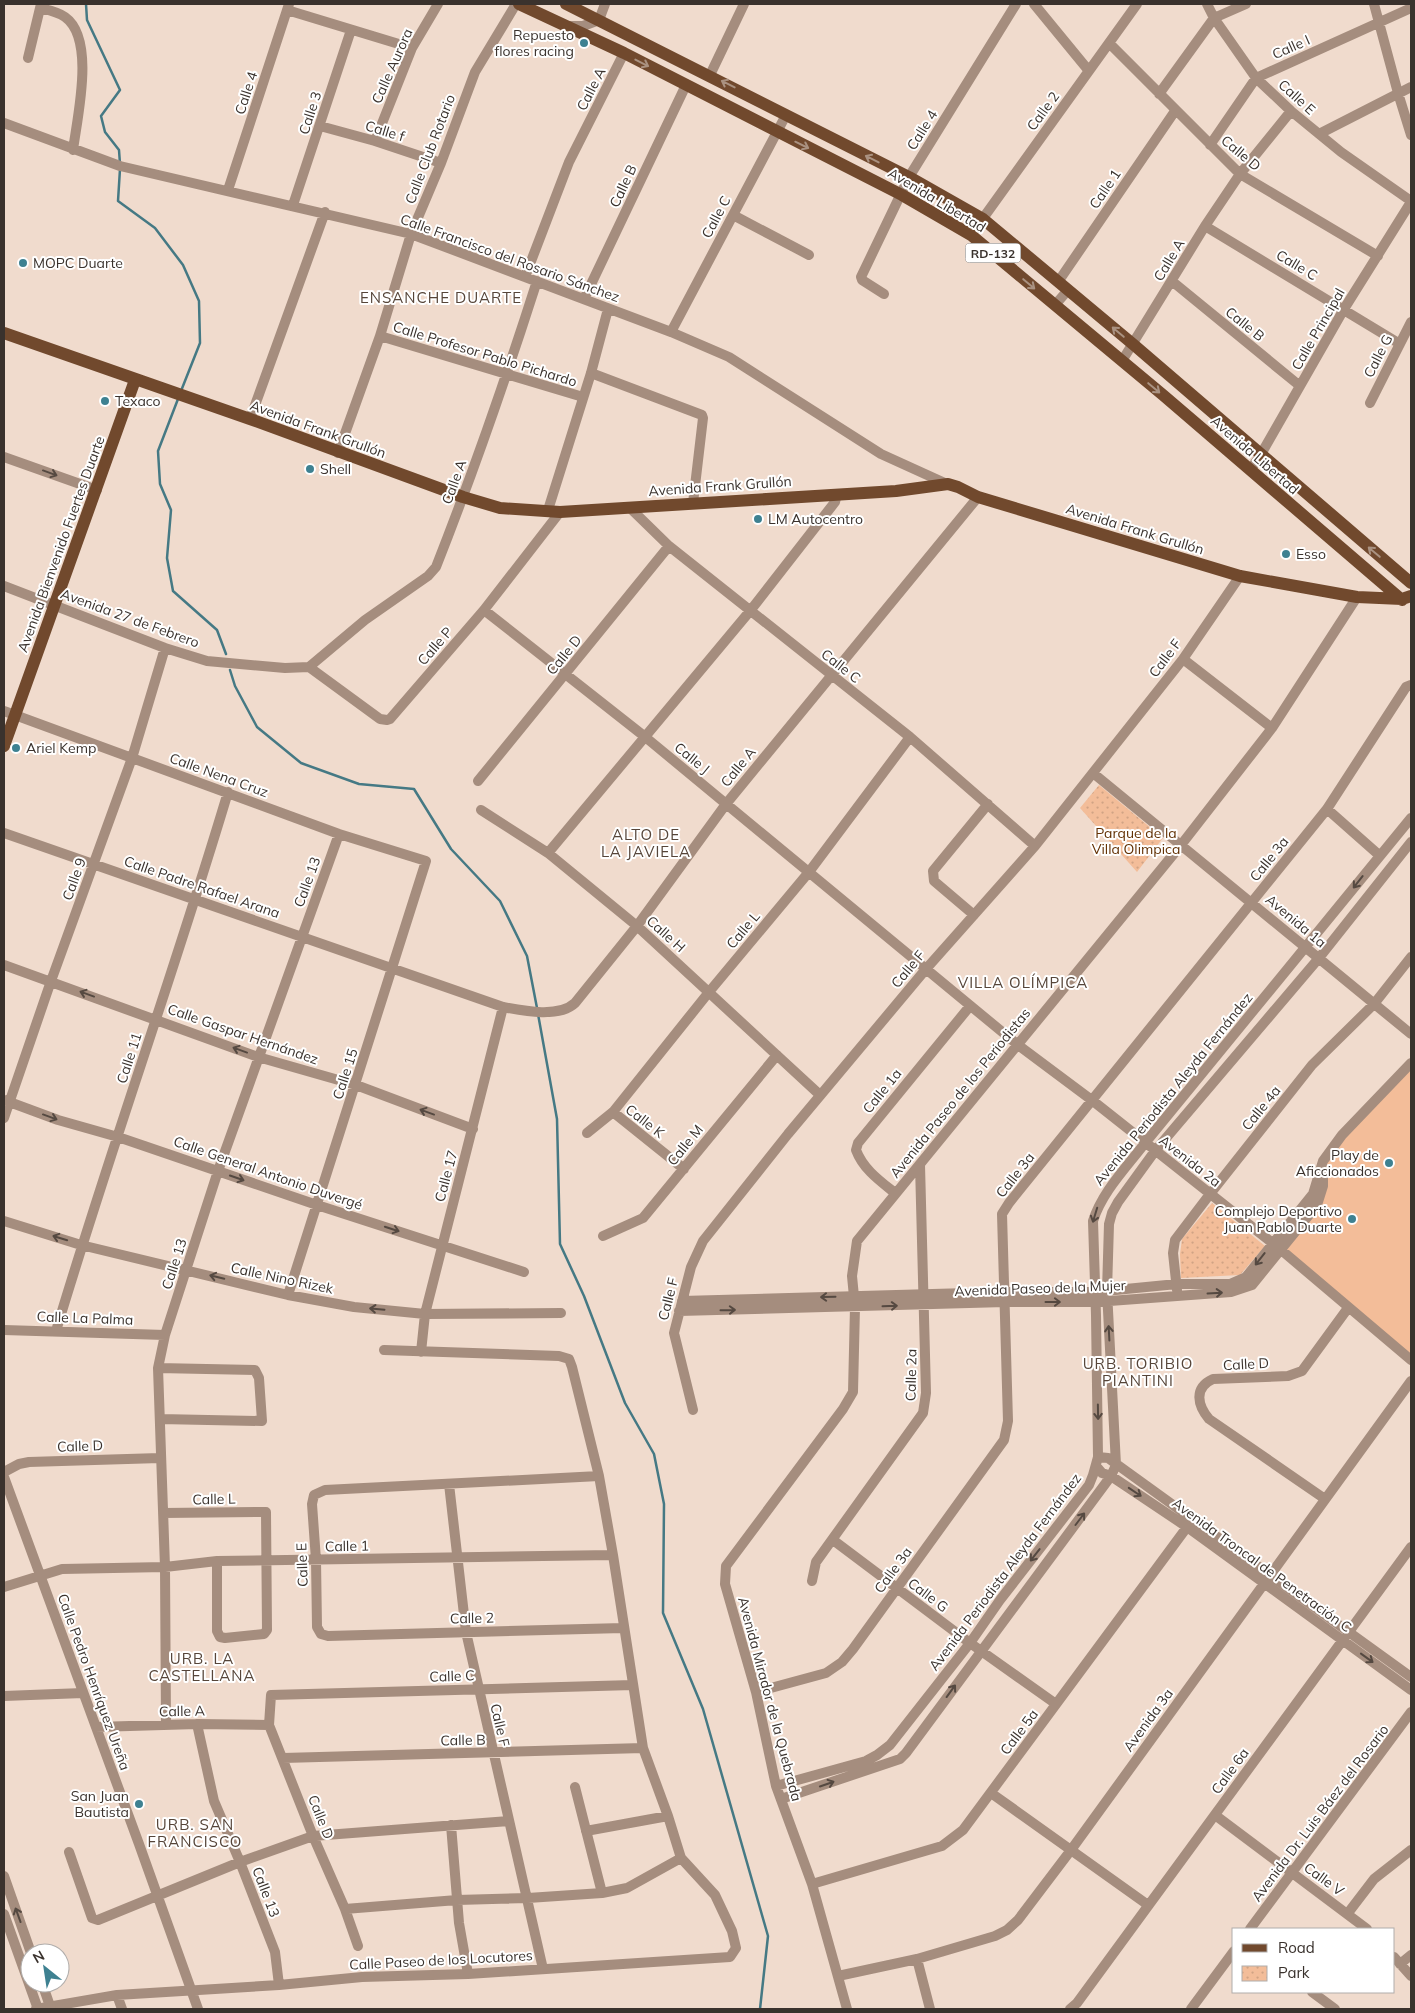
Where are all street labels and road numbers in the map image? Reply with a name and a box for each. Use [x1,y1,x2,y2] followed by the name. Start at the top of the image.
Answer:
[367,26,417,106] street label: Calle Aurora
[1269,31,1313,63] street label: Calle I
[573,64,610,114] street label: Calle A
[231,69,262,117] street label: Calle 4
[1275,76,1319,118] street label: Calle E
[1023,88,1063,134] street label: Calle 2
[295,89,325,137] street label: Calle 3
[401,92,459,206] street label: Calle Club Rotario
[903,106,942,153] street label: Calle 4
[363,116,407,146] street label: Calle f
[1218,131,1264,175] street label: Calle D
[605,162,641,210] street label: Calle B
[885,164,989,236] street label: Avenida Libertad
[1085,166,1125,212] street label: Calle 1
[697,193,735,241] street label: Calle C
[398,210,622,306] street label: Calle Francisco del Rosario Sánchez
[1149,235,1189,284] street label: Calle A
[966,244,1020,262] road number: RD-132
[1273,246,1321,284] street label: Calle C
[1287,285,1349,373] street label: Calle Principal
[1222,303,1268,345] street label: Calle B
[391,317,579,391] street label: Calle Profesor Pablo Pichardo
[1360,331,1396,381] street label: Calle G
[248,396,388,462] street label: Avenida Frank Grullón
[1207,412,1303,498] street label: Avenida Libertad
[13,433,109,655] street label: Avenida Bienvenido Fuertes Duarte
[438,457,471,507] street label: Calle A
[648,472,792,500] street label: Avenida Frank Grullón
[1064,499,1206,559] street label: Avenida Frank Grullón
[58,585,202,651] street label: Avenida 27 de Febrero
[414,623,456,669] street label: Calle P
[542,631,586,679] street label: Calle D
[1145,635,1185,681] street label: Calle F
[818,645,864,687] street label: Calle C
[671,738,713,778] street label: Calle J
[717,743,760,791] street label: Calle A
[167,749,271,801] street label: Calle Nena Cruz
[1245,833,1293,885] street label: Calle 3a
[122,852,282,922] street label: Calle Padre Rafael Arana
[290,854,324,910] street label: Calle 13
[58,855,90,903] street label: Calle 9
[1262,890,1330,952] street label: Avenida 1a
[722,907,764,952] street label: Calle L
[643,912,689,956] street label: Calle H
[887,946,929,991] street label: Calle F
[1090,989,1256,1189] street label: Avenida Periodista Aleyda Fernández
[165,1000,321,1068] street label: Calle Gaspar Hernández
[886,1004,1034,1182] street label: Avenida Paseo de los Periodistas
[112,1030,146,1086] street label: Calle 11
[328,1046,362,1102] street label: Calle 15
[858,1065,906,1117] street label: Calle 1a
[1237,1082,1285,1134] street label: Calle 4a
[622,1100,669,1142] street label: Calle K
[663,1121,707,1169] street label: Calle M
[1155,1131,1225,1191] street label: Avenida 2a
[171,1132,365,1214] street label: Calle General Antonio Duvergé
[431,1148,461,1204] street label: Calle 17
[992,1149,1038,1201] street label: Calle 3a
[157,1236,191,1292] street label: Calle 13
[229,1258,336,1298] street label: Calle Nino Rizek
[654,1276,682,1322] street label: Calle F
[954,1276,1127,1300] street label: Avenida Paseo de la Mujer
[36,1307,134,1329] street label: Calle La Palma
[902,1349,920,1401] street label: Calle 2a
[1222,1354,1270,1374] street label: Calle D
[57,1436,103,1456] street label: Calle D
[925,1470,1085,1674] street label: Avenida Periodista Aleyda Fernández
[192,1490,236,1508] street label: Calle L
[1169,1494,1355,1636] street label: Avenida Troncal de Penetración C
[325,1537,369,1555] street label: Calle 1
[292,1543,312,1587] street label: Calle E
[870,1543,916,1597] street label: Calle 3a
[904,1574,952,1616] street label: Calle G
[54,1591,134,1773] street label: Calle Pedro Henríquez Ureña
[734,1595,806,1803] street label: Avenida Mirador de la Quebrada
[450,1609,494,1627] street label: Calle 2
[429,1666,475,1686] street label: Calle C
[1119,1685,1177,1755] street label: Avenida 3a
[159,1702,206,1720] street label: Calle A
[486,1702,514,1748] street label: Calle F
[996,1706,1042,1758] street label: Calle 5a
[1247,1721,1393,1905] street label: Avenida Dr. Luis Báez del Rosario
[440,1731,486,1749] street label: Calle B
[1207,1744,1253,1798] street label: Calle 6a
[304,1792,338,1842] street label: Calle D
[1300,1858,1348,1900] street label: Calle V
[248,1864,284,1920] street label: Calle 13
[349,1946,533,1974] street label: Calle Paseo de los Locutores

